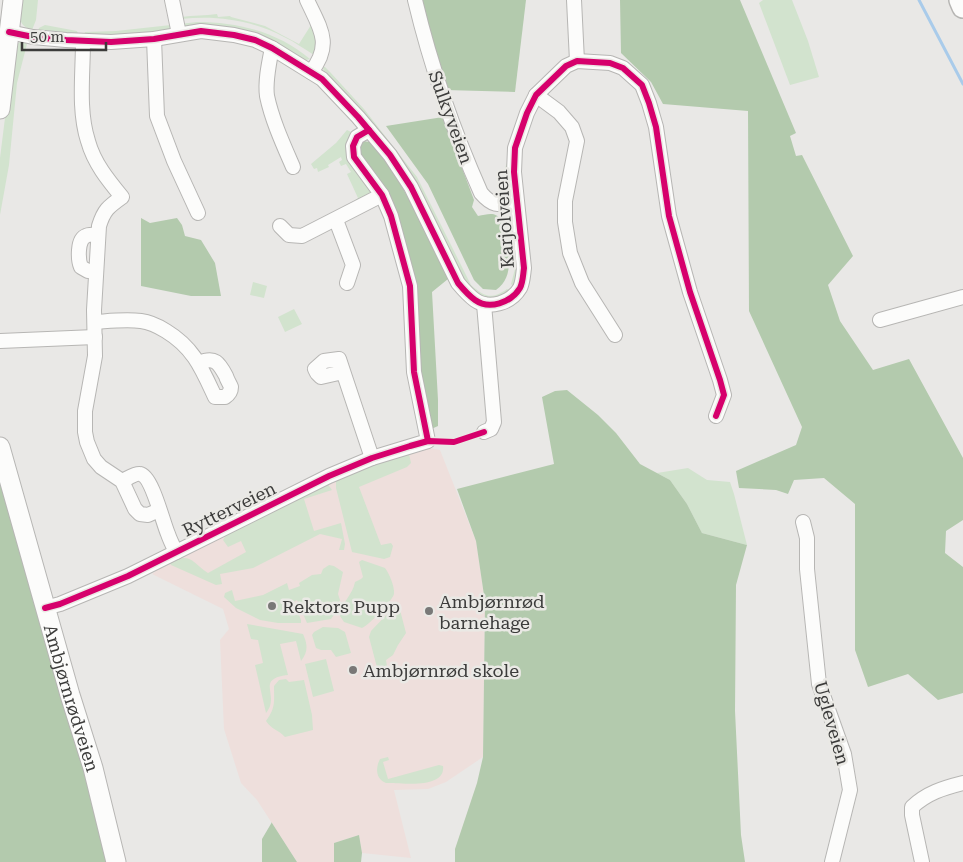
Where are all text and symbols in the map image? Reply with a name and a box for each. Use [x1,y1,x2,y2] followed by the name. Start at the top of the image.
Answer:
[22,20,106,52] scale bar
[30,28,65,46] text: 50 m
[424,68,478,167] street label: Sulkyveien
[490,168,518,269] street label: Karjolveien
[179,477,280,541] street label: Rytterveien
[439,591,545,633] place label: Ambjørnrød barnehage
[282,596,400,617] place label: Rektors Pupp
[266,600,278,612] marker: Rektors Pupp
[423,605,435,617] marker: Ambjørnrød barnehage
[40,622,104,775] street label: Ambjørnrødveien
[363,660,519,681] place label: Ambjørnrød skole
[347,664,359,676] marker: Ambjørnrød skole
[810,679,854,768] street label: Ugleveien

